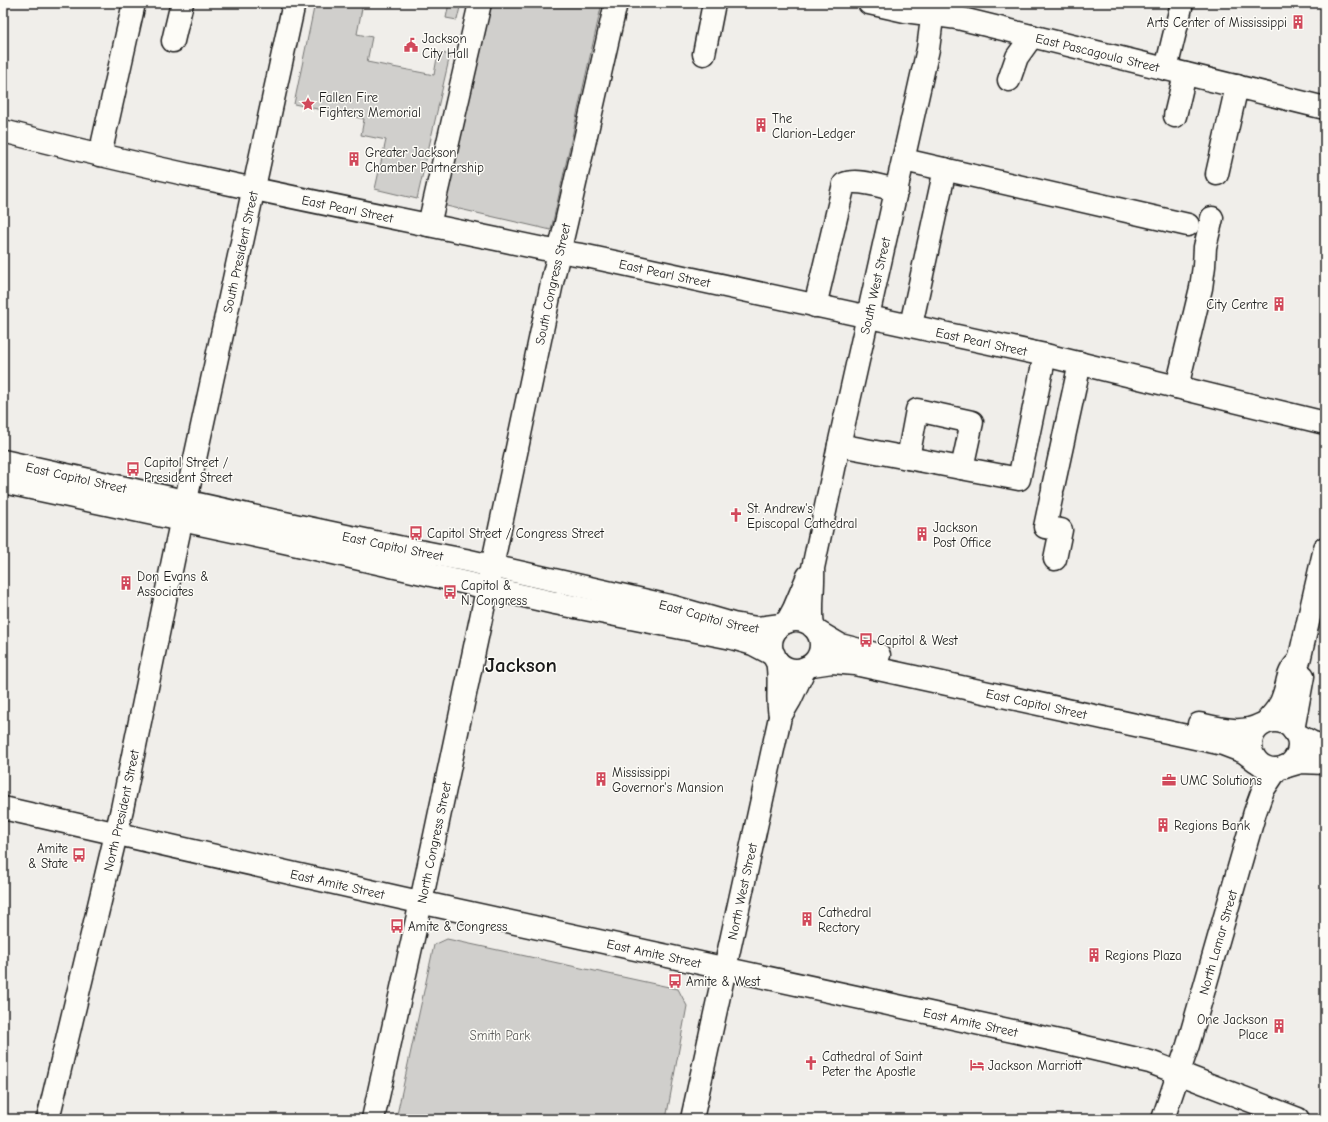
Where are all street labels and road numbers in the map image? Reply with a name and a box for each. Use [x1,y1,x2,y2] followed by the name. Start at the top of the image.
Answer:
[1034,30,1162,75] street label: East Pascagoula Street
[219,189,261,314] street label: South President Street
[300,192,396,225] street label: East Pearl Street
[532,221,573,346] street label: South Congress Street
[857,235,893,336] street label: South West Street
[618,256,713,290] street label: East Pearl Street
[935,324,1030,359] street label: East Pearl Street
[25,459,129,496] street label: East Capitol Street
[341,528,446,563] street label: East Capitol Street
[658,596,761,636] street label: East Capitol Street
[985,685,1089,722] street label: East Capitol Street
[100,747,142,873] street label: North President Street
[413,779,454,905] street label: North Congress Street
[724,840,760,941] street label: North West Street
[289,866,387,902] street label: East Amite Street
[1195,887,1240,996] street label: North Lamar Street
[605,935,704,971] street label: East Amite Street
[922,1004,1020,1040] street label: East Amite Street

